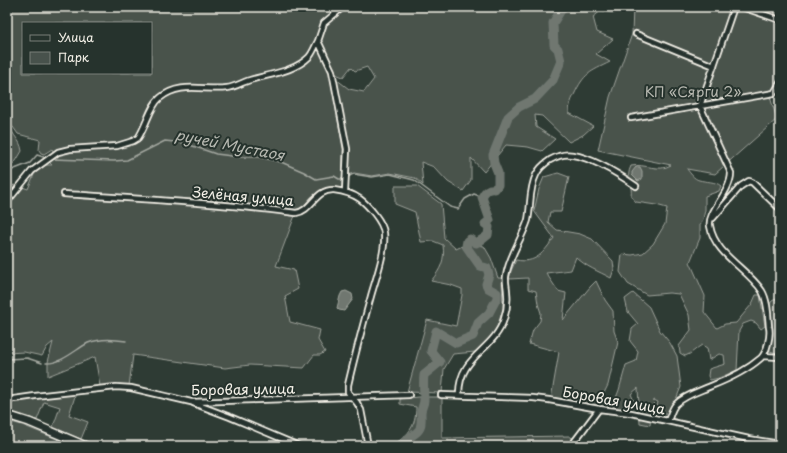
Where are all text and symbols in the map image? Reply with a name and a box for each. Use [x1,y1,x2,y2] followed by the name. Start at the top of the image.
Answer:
[22,22,152,74] legend
[58,28,94,46] text: Улица
[58,48,90,66] text: Парк
[645,81,741,102] park label: КП «Сярги 2»
[174,122,287,166] water label: ручей Мустаоя
[191,181,295,211] street label: Зелёная улица
[191,378,295,400] street label: Боровая улица
[561,381,667,419] street label: Боровая улица

